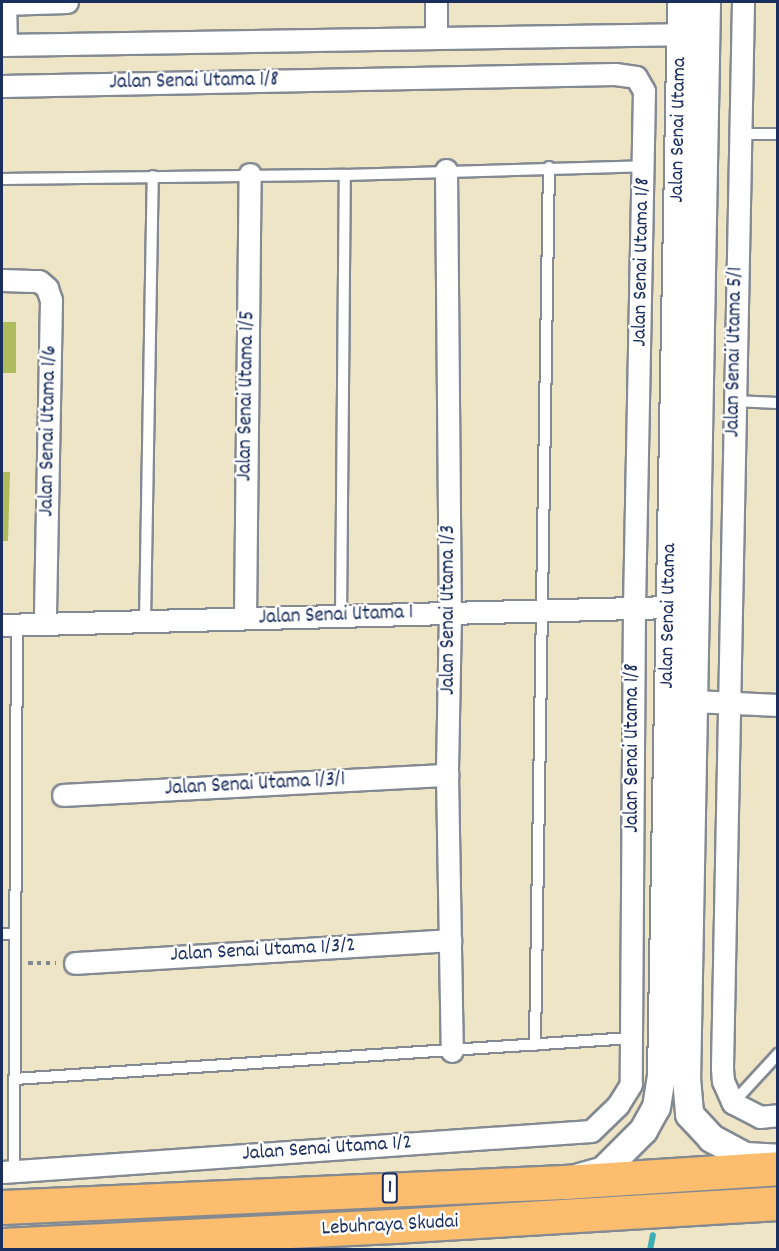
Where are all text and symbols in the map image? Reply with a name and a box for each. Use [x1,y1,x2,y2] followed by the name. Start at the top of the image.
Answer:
[665,57,693,203] street label: Jalan Senai Utama
[109,68,279,96] street label: Jalan Senai Utama 1/8
[628,177,656,347] street label: Jalan Senai Utama 1/8
[721,266,749,438] street label: Jalan Senai Utama 5/1
[233,310,261,482] street label: Jalan Senai Utama 1/5
[35,345,63,517] street label: Jalan Senai Utama 1/6
[436,525,462,695] street label: Jalan Senai Utama 1/3
[655,543,683,689] street label: Jalan Senai Utama
[258,601,414,631] street label: Jalan Senai Utama 1
[620,663,646,833] street label: Jalan Senai Utama 1/8
[164,768,346,802] street label: Jalan Senai Utama 1/3/1
[170,934,356,968] street label: Jalan Senai Utama 1/3/2
[241,1130,413,1168] street label: Jalan Senai Utama 1/2
[381,1171,399,1205] road number: 1
[321,1210,459,1242] street label: Lebuhraya Skudai

